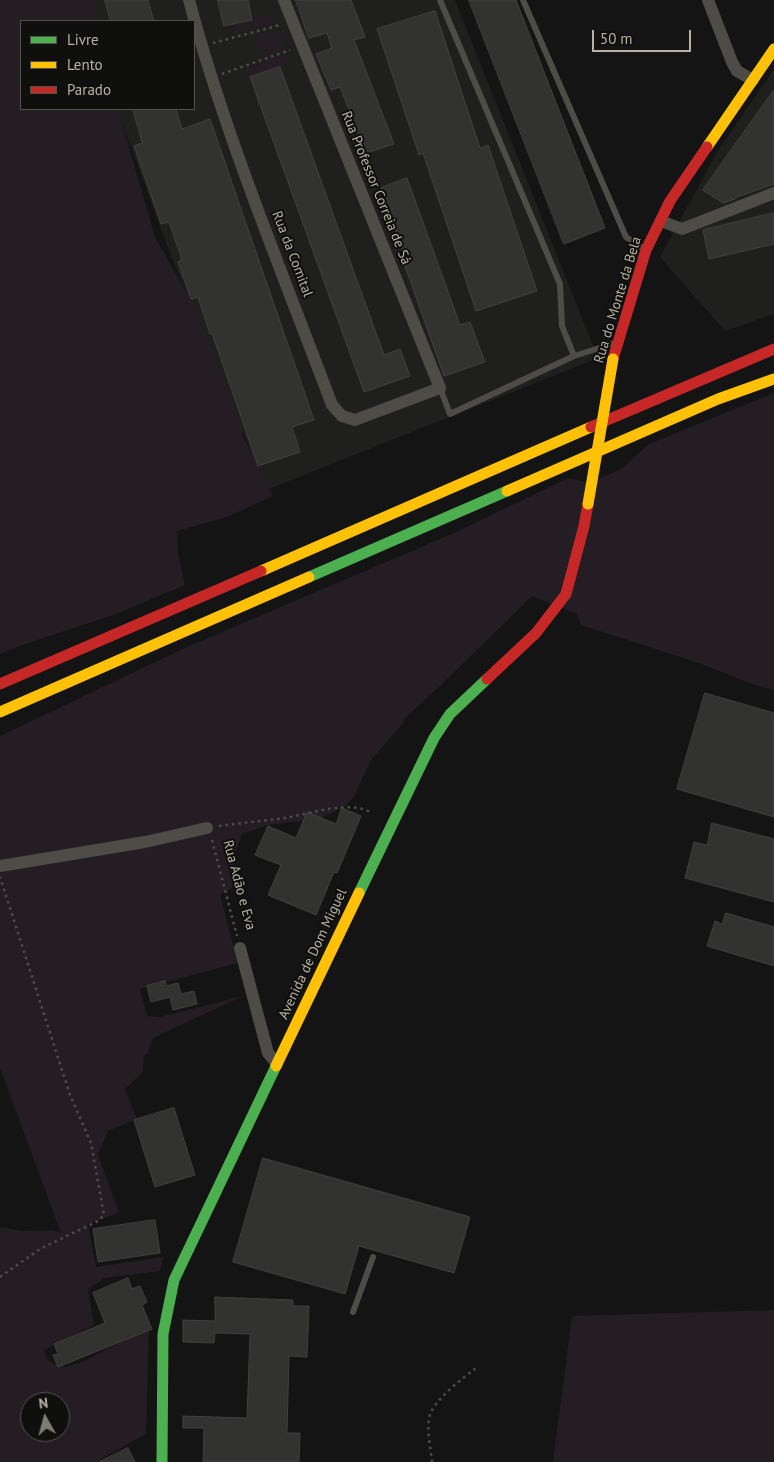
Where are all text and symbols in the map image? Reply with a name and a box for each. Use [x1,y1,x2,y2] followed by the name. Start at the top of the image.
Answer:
[20,20,195,110] legend
[594,20,693,52] scale bar
[600,29,633,48] text: 50 m
[67,30,99,49] text: Livre
[67,55,103,74] text: Lento
[67,80,111,99] text: Parado
[338,109,414,267] street label: Rua Professor Correia de Sá
[268,209,316,299] street label: Rua da Comital
[591,235,645,365] street label: Rua do Monte da Bela
[219,838,259,932] street label: Rua Adão e Eva
[275,886,351,1022] street label: Avenida de Dom Miguel
[20,1392,70,1442] north arrow
[38,1394,49,1413] text: N

